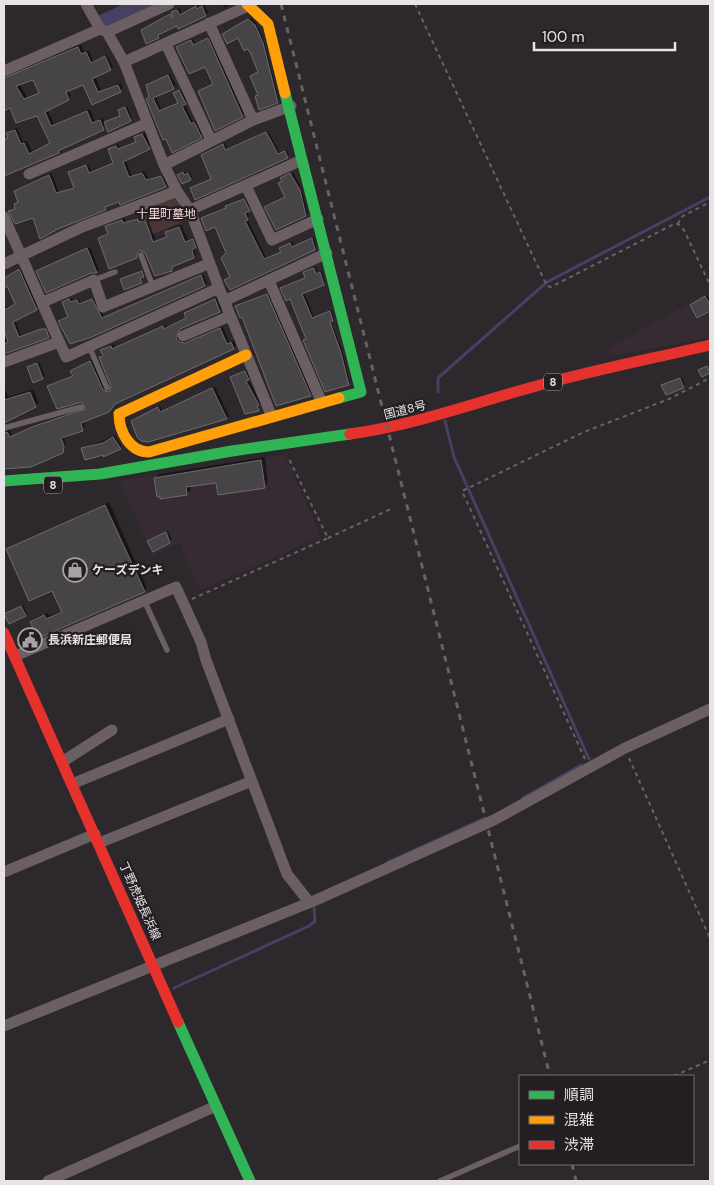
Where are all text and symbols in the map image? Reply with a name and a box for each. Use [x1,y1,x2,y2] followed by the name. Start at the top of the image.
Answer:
[534,20,675,52] scale bar
[542,27,585,47] text: 100 m
[136,206,196,222] park label: 十里町墓地
[544,374,562,391] road number: 8
[382,397,428,423] street label: 国道8号
[44,476,62,494] road number: 8
[62,557,88,583] shop icon: ケーズデンキ
[92,562,163,578] place label: ケーズデンキ
[17,627,43,653] public building icon: 長浜新庄郵便局
[48,632,132,648] place label: 長浜新庄郵便局
[116,859,164,943] street label: 丁野虎姫長浜線
[519,1075,694,1165] legend
[564,1085,594,1105] text: 順調
[564,1110,594,1130] text: 混雑
[564,1135,594,1155] text: 渋滞

